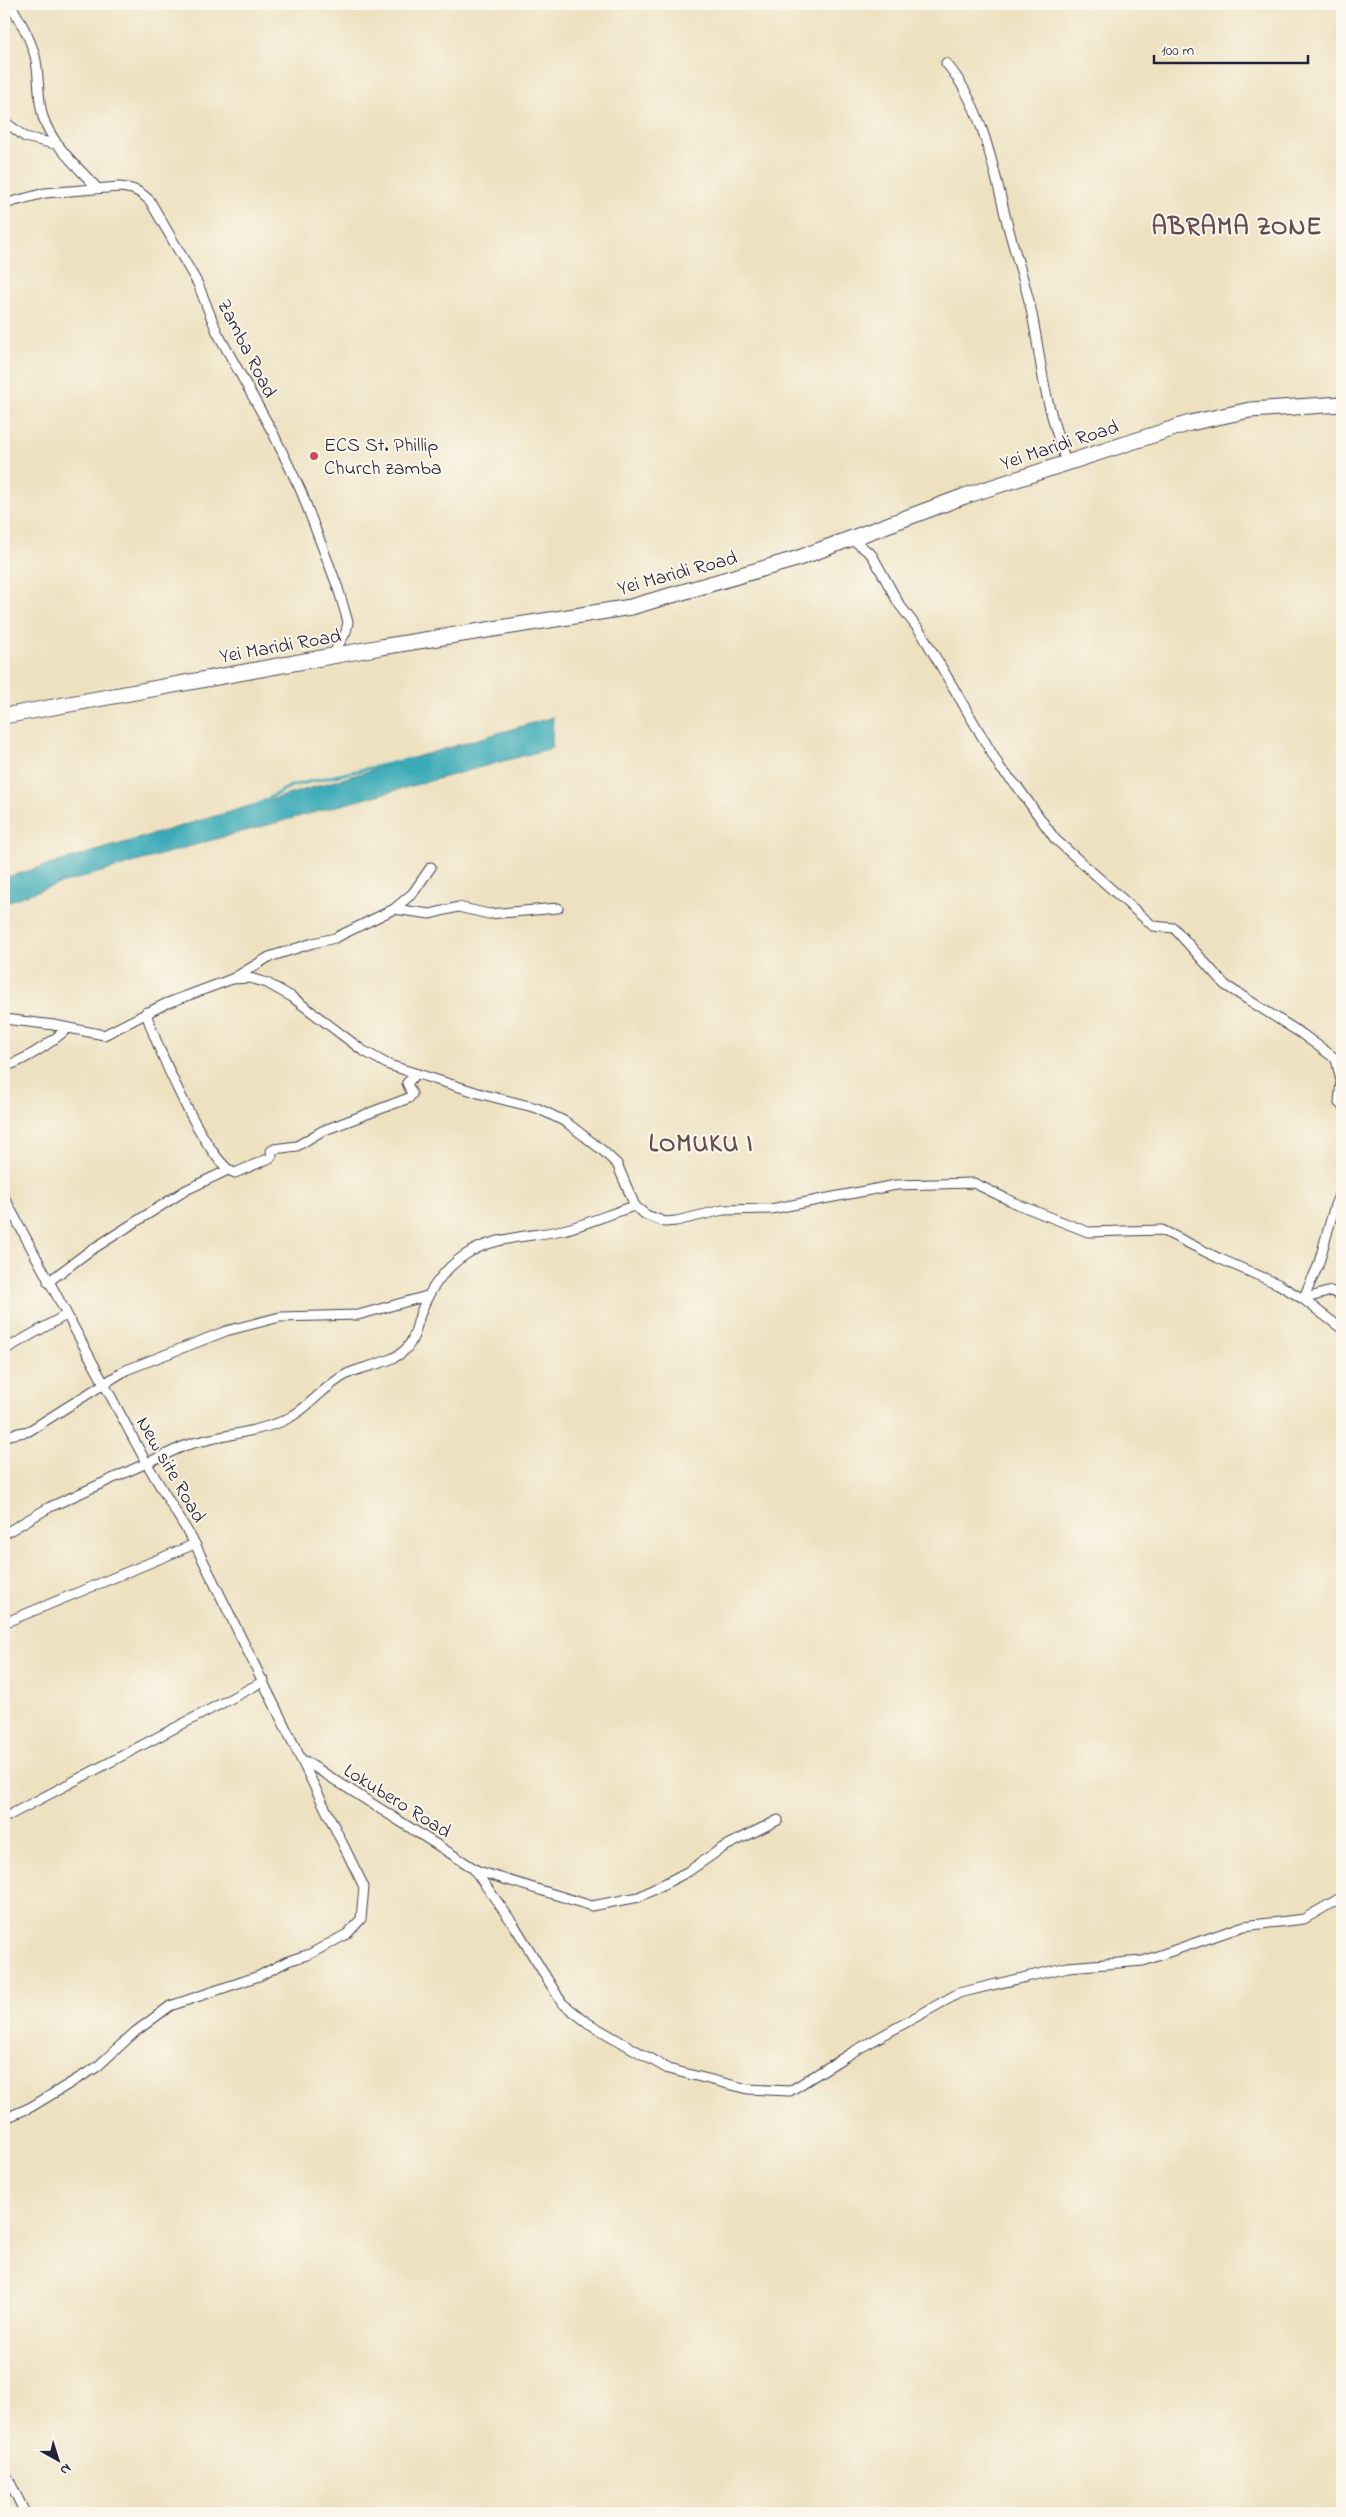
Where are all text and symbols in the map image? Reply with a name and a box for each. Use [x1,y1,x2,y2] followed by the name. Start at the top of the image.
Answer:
[1154,32,1307,64] scale bar
[1161,40,1194,62] text: 100 m
[1152,210,1322,246] district label: ABRAMA ZONE
[208,295,283,404] street label: Zamba Road
[997,414,1123,479] street label: Yei Maridi Road
[324,432,442,484] place label: ECS St. Phillip Church zamba
[308,450,320,462] marker: ECS St. Phillip Church zamba
[615,545,741,604] street label: Yei Maridi Road
[217,623,343,672] street label: Yei Maridi Road
[649,1127,753,1163] district label: LOMUKU I
[128,1412,212,1529] street label: New site Road
[337,1758,456,1847] street label: Lokubero Road
[32,2434,82,2484] north arrow
[55,2458,76,2480] text: N

